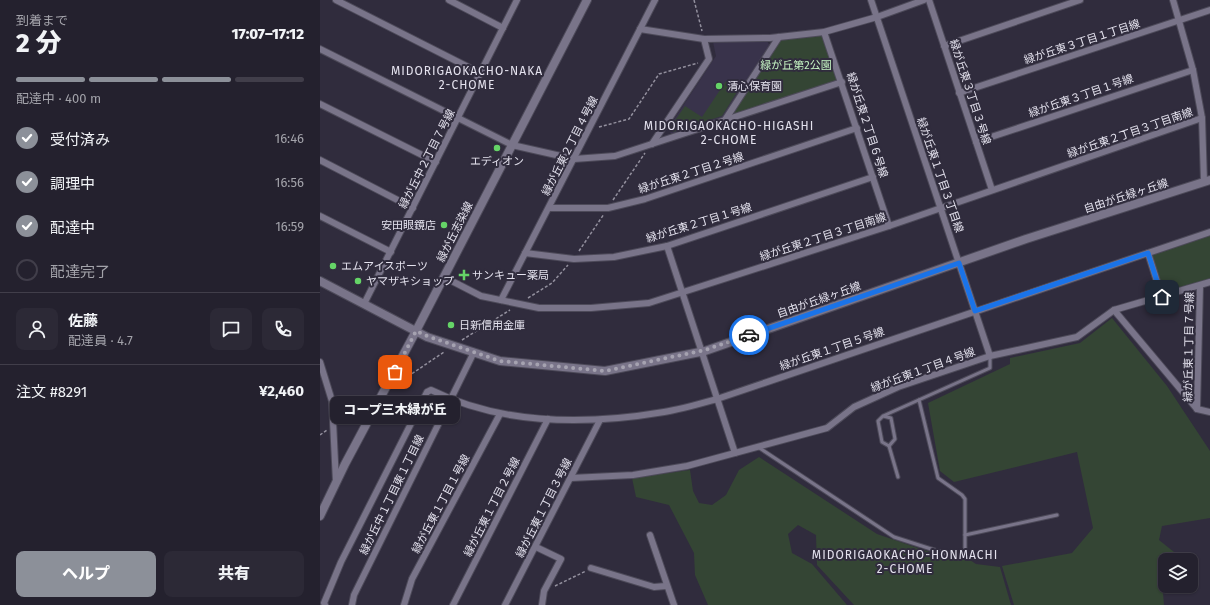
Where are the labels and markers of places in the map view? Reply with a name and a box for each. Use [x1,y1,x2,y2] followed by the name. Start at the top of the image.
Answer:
[727,80,782,93] place label: 清心保育園
[714,81,724,91] marker: 清心保育園
[492,143,502,153] marker: エディオン
[470,155,524,168] place label: エディオン
[381,219,436,232] place label: 安田眼鏡店
[439,220,449,230] marker: 安田眼鏡店
[341,260,428,273] place label: エムアイスポーツ
[328,261,338,271] marker: エムアイスポーツ
[472,269,549,282] place label: サンキュー薬局
[459,270,469,280] marker: サンキュー薬局
[366,275,454,288] place label: ヤマザキショップ
[353,276,363,286] marker: ヤマザキショップ
[1145,280,1179,314] pin
[459,319,525,332] place label: 日新信用金庫
[446,320,456,330] marker: 日新信用金庫
[378,355,412,389] pin
[330,396,460,424] callout: コープ三木緑が丘

